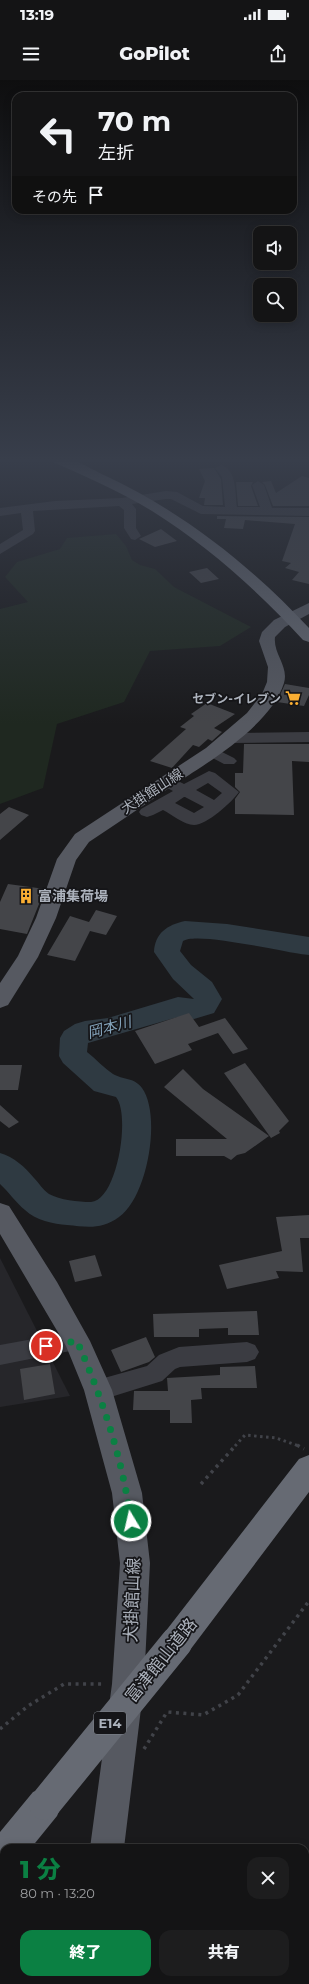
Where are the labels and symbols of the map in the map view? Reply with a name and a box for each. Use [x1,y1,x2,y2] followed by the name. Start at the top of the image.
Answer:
[284,689,302,707] supermarket icon: セブン-イレブン
[192,691,281,706] place label: セブン-イレブン
[118,764,186,818] street label: 犬掛館山線
[17,887,35,905] building icon: 富浦集荷場
[38,887,108,905] place label: 富浦集荷場
[85,1011,135,1042] water label: 岡本川
[29,1329,63,1363] pin
[110,1500,152,1542] position arrow
[121,1557,143,1643] street label: 犬掛館山線
[121,1614,201,1706] street label: 富津館山道路
[94,1712,126,1734] road number: E14

